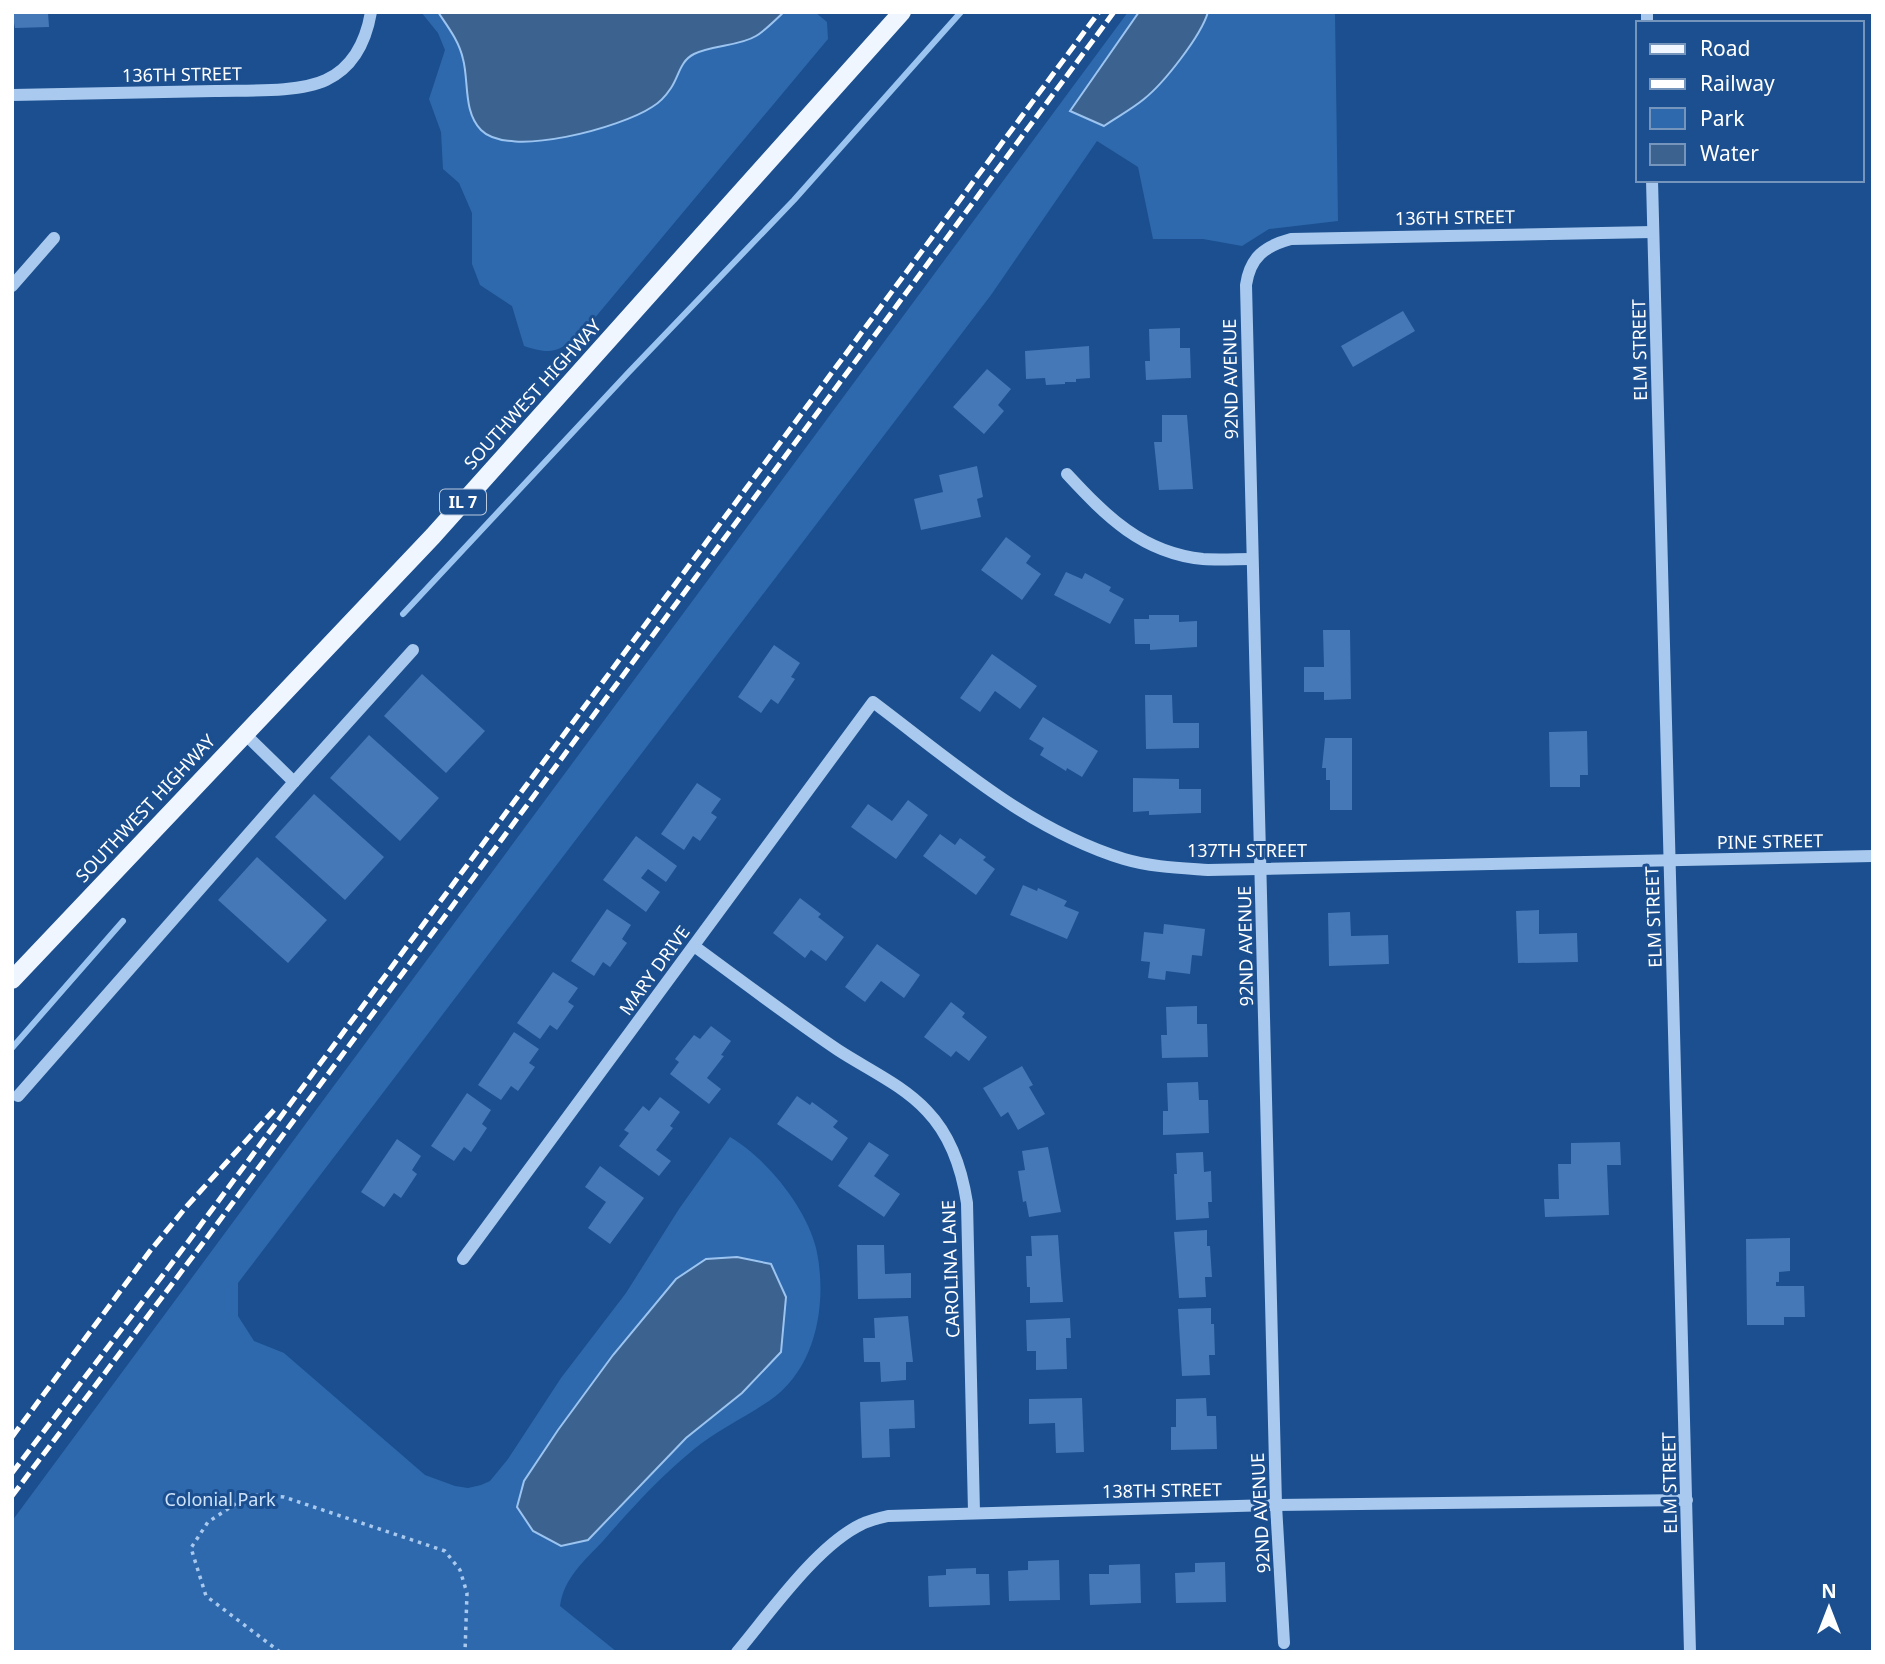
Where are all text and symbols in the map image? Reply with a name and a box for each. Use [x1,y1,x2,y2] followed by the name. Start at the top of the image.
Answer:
[1636,21,1864,182] legend
[1700,34,1750,62] text: Road
[122,61,242,87] street label: 136TH STREET
[1700,69,1775,97] text: Railway
[1700,104,1745,132] text: Park
[1700,139,1759,167] text: Water
[1395,204,1515,230] street label: 136TH STREET
[1626,299,1652,401] street label: ELM STREET
[458,313,606,474] street label: SOUTHWEST HIGHWAY
[1217,319,1243,439] street label: 92ND AVENUE
[440,489,486,514] road number: IL 7
[70,728,221,887] street label: SOUTHWEST HIGHWAY
[1717,828,1823,854] street label: PINE STREET
[1187,838,1307,862] street label: 137TH STREET
[1639,866,1667,968] street label: ELM STREET
[1232,886,1258,1006] street label: 92ND AVENUE
[613,920,695,1020] street label: MARY DRIVE
[936,1200,964,1338] street label: CAROLINA LANE
[1656,1432,1682,1534] street label: ELM STREET
[1245,1452,1275,1574] street label: 92ND AVENUE
[1102,1477,1222,1503] street label: 138TH STREET
[164,1487,276,1511] park label: Colonial Park
[1794,1573,1864,1643] north arrow
[1821,1578,1837,1604] text: N

